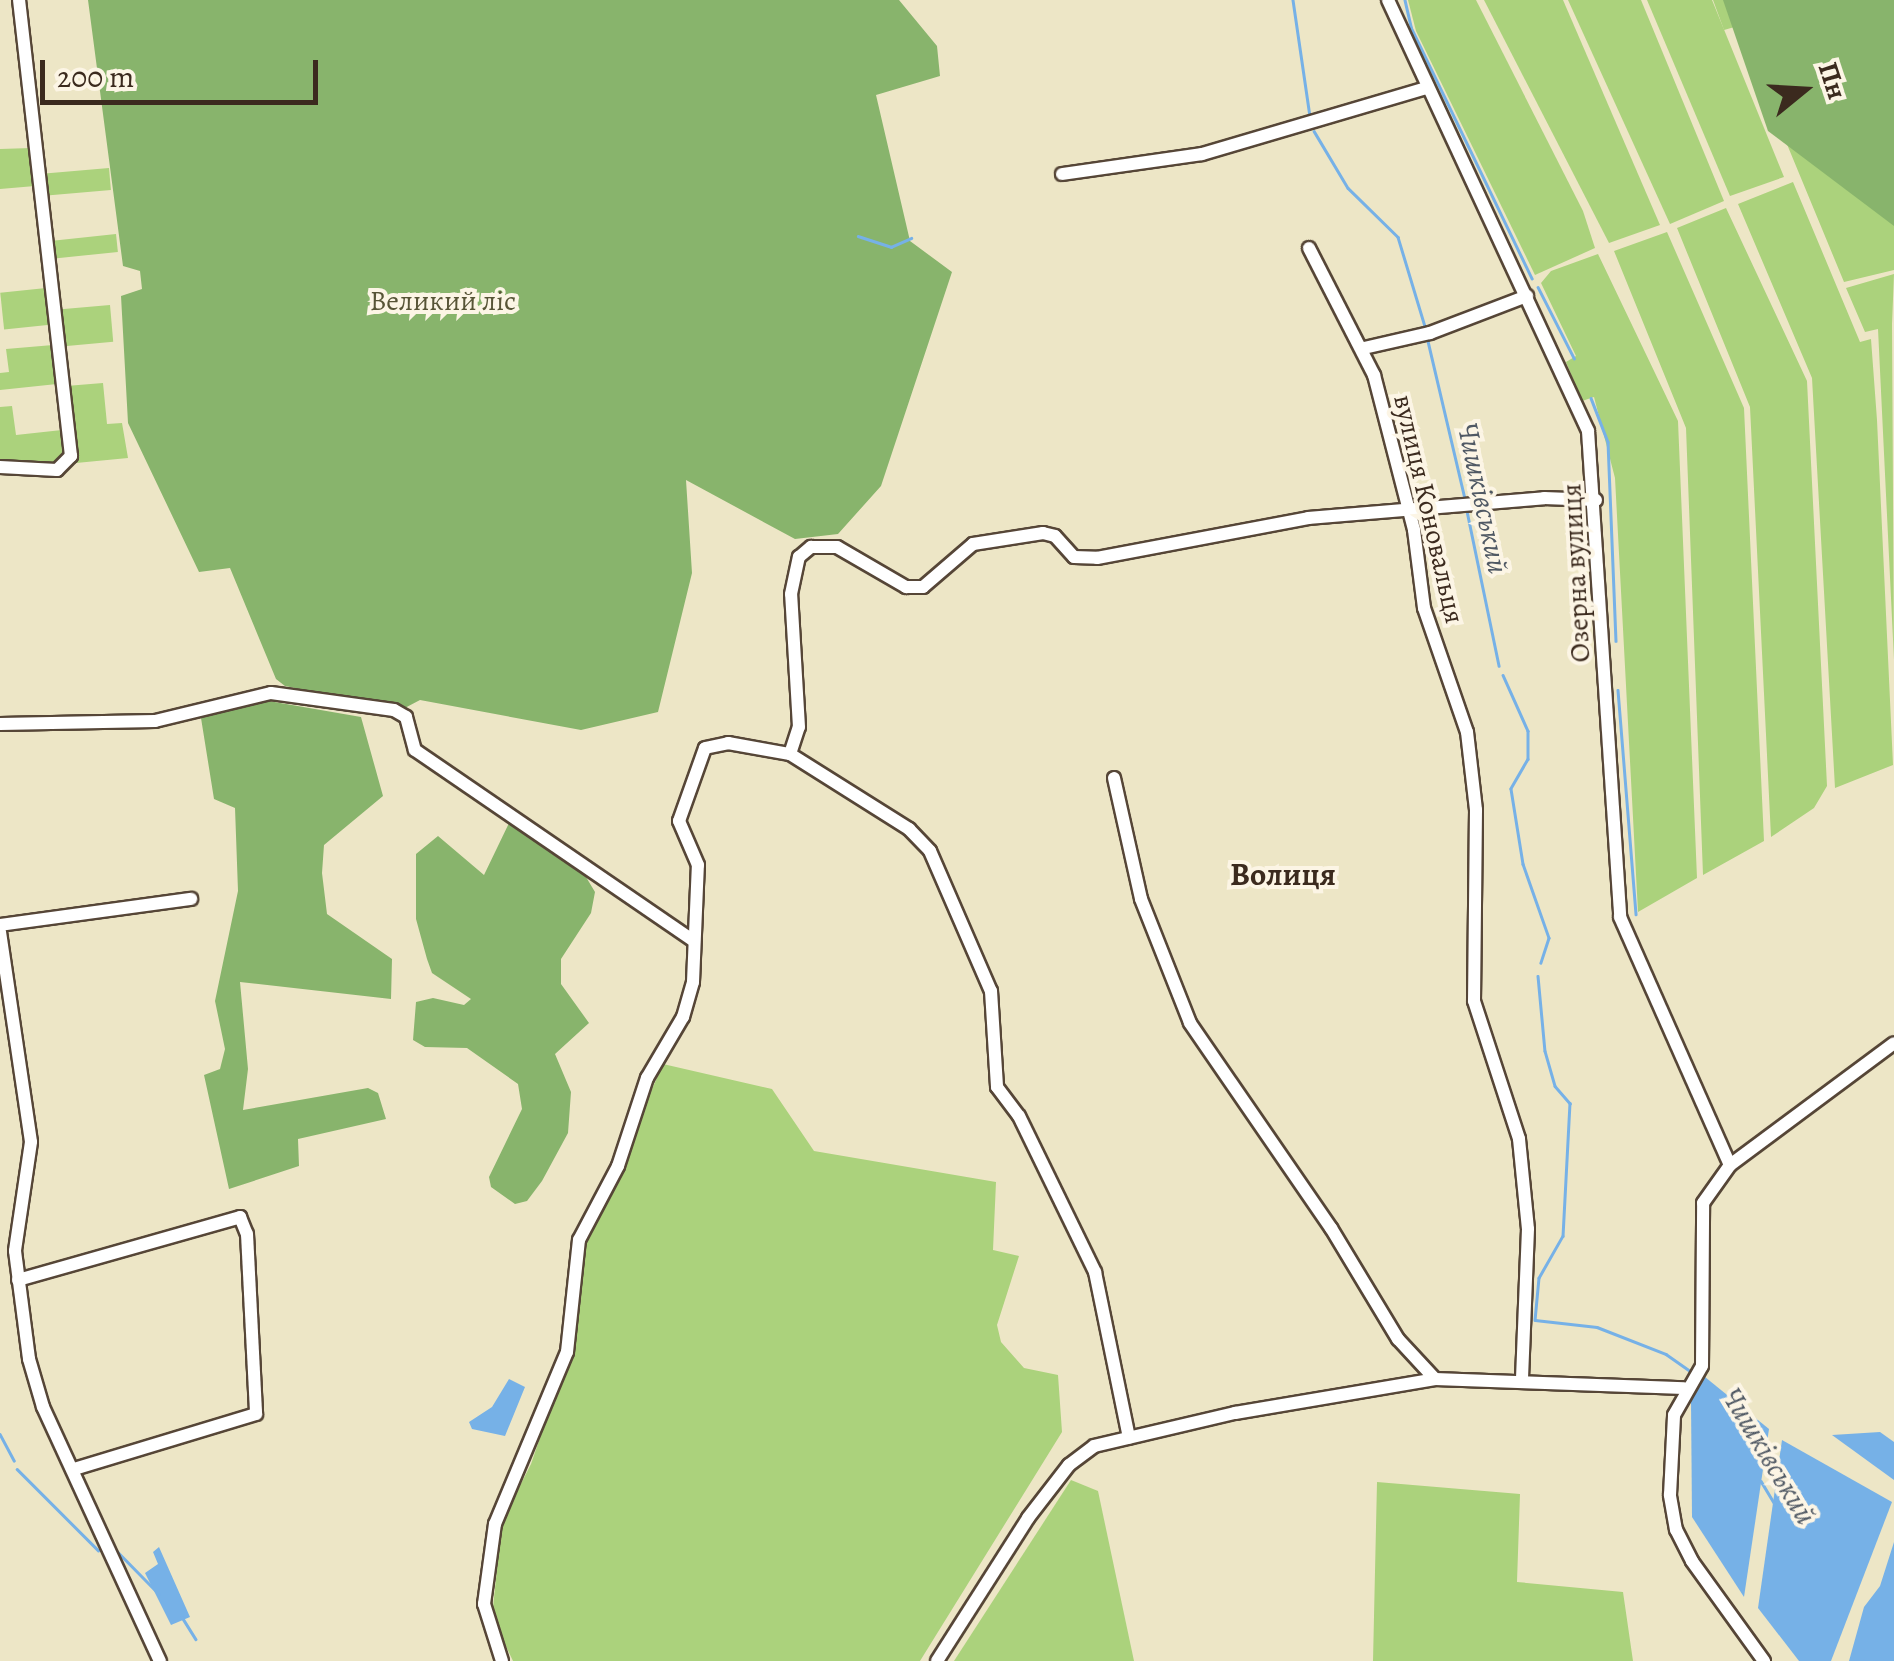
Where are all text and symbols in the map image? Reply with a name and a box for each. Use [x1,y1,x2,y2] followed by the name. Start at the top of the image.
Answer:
[45,40,322,102] scale bar
[1754,40,1854,140] north arrow
[57,57,134,97] text: 200 m
[1809,57,1856,104] text: Пн
[370,284,516,318] park label: Великий ліс
[1386,391,1472,627] street label: вулиця Коновальця
[1449,419,1517,577] water label: Чишківський
[1555,483,1597,663] street label: Озерна вулиця
[1230,855,1336,893] district label: Волиця
[1714,1381,1824,1531] water label: Чишківський

